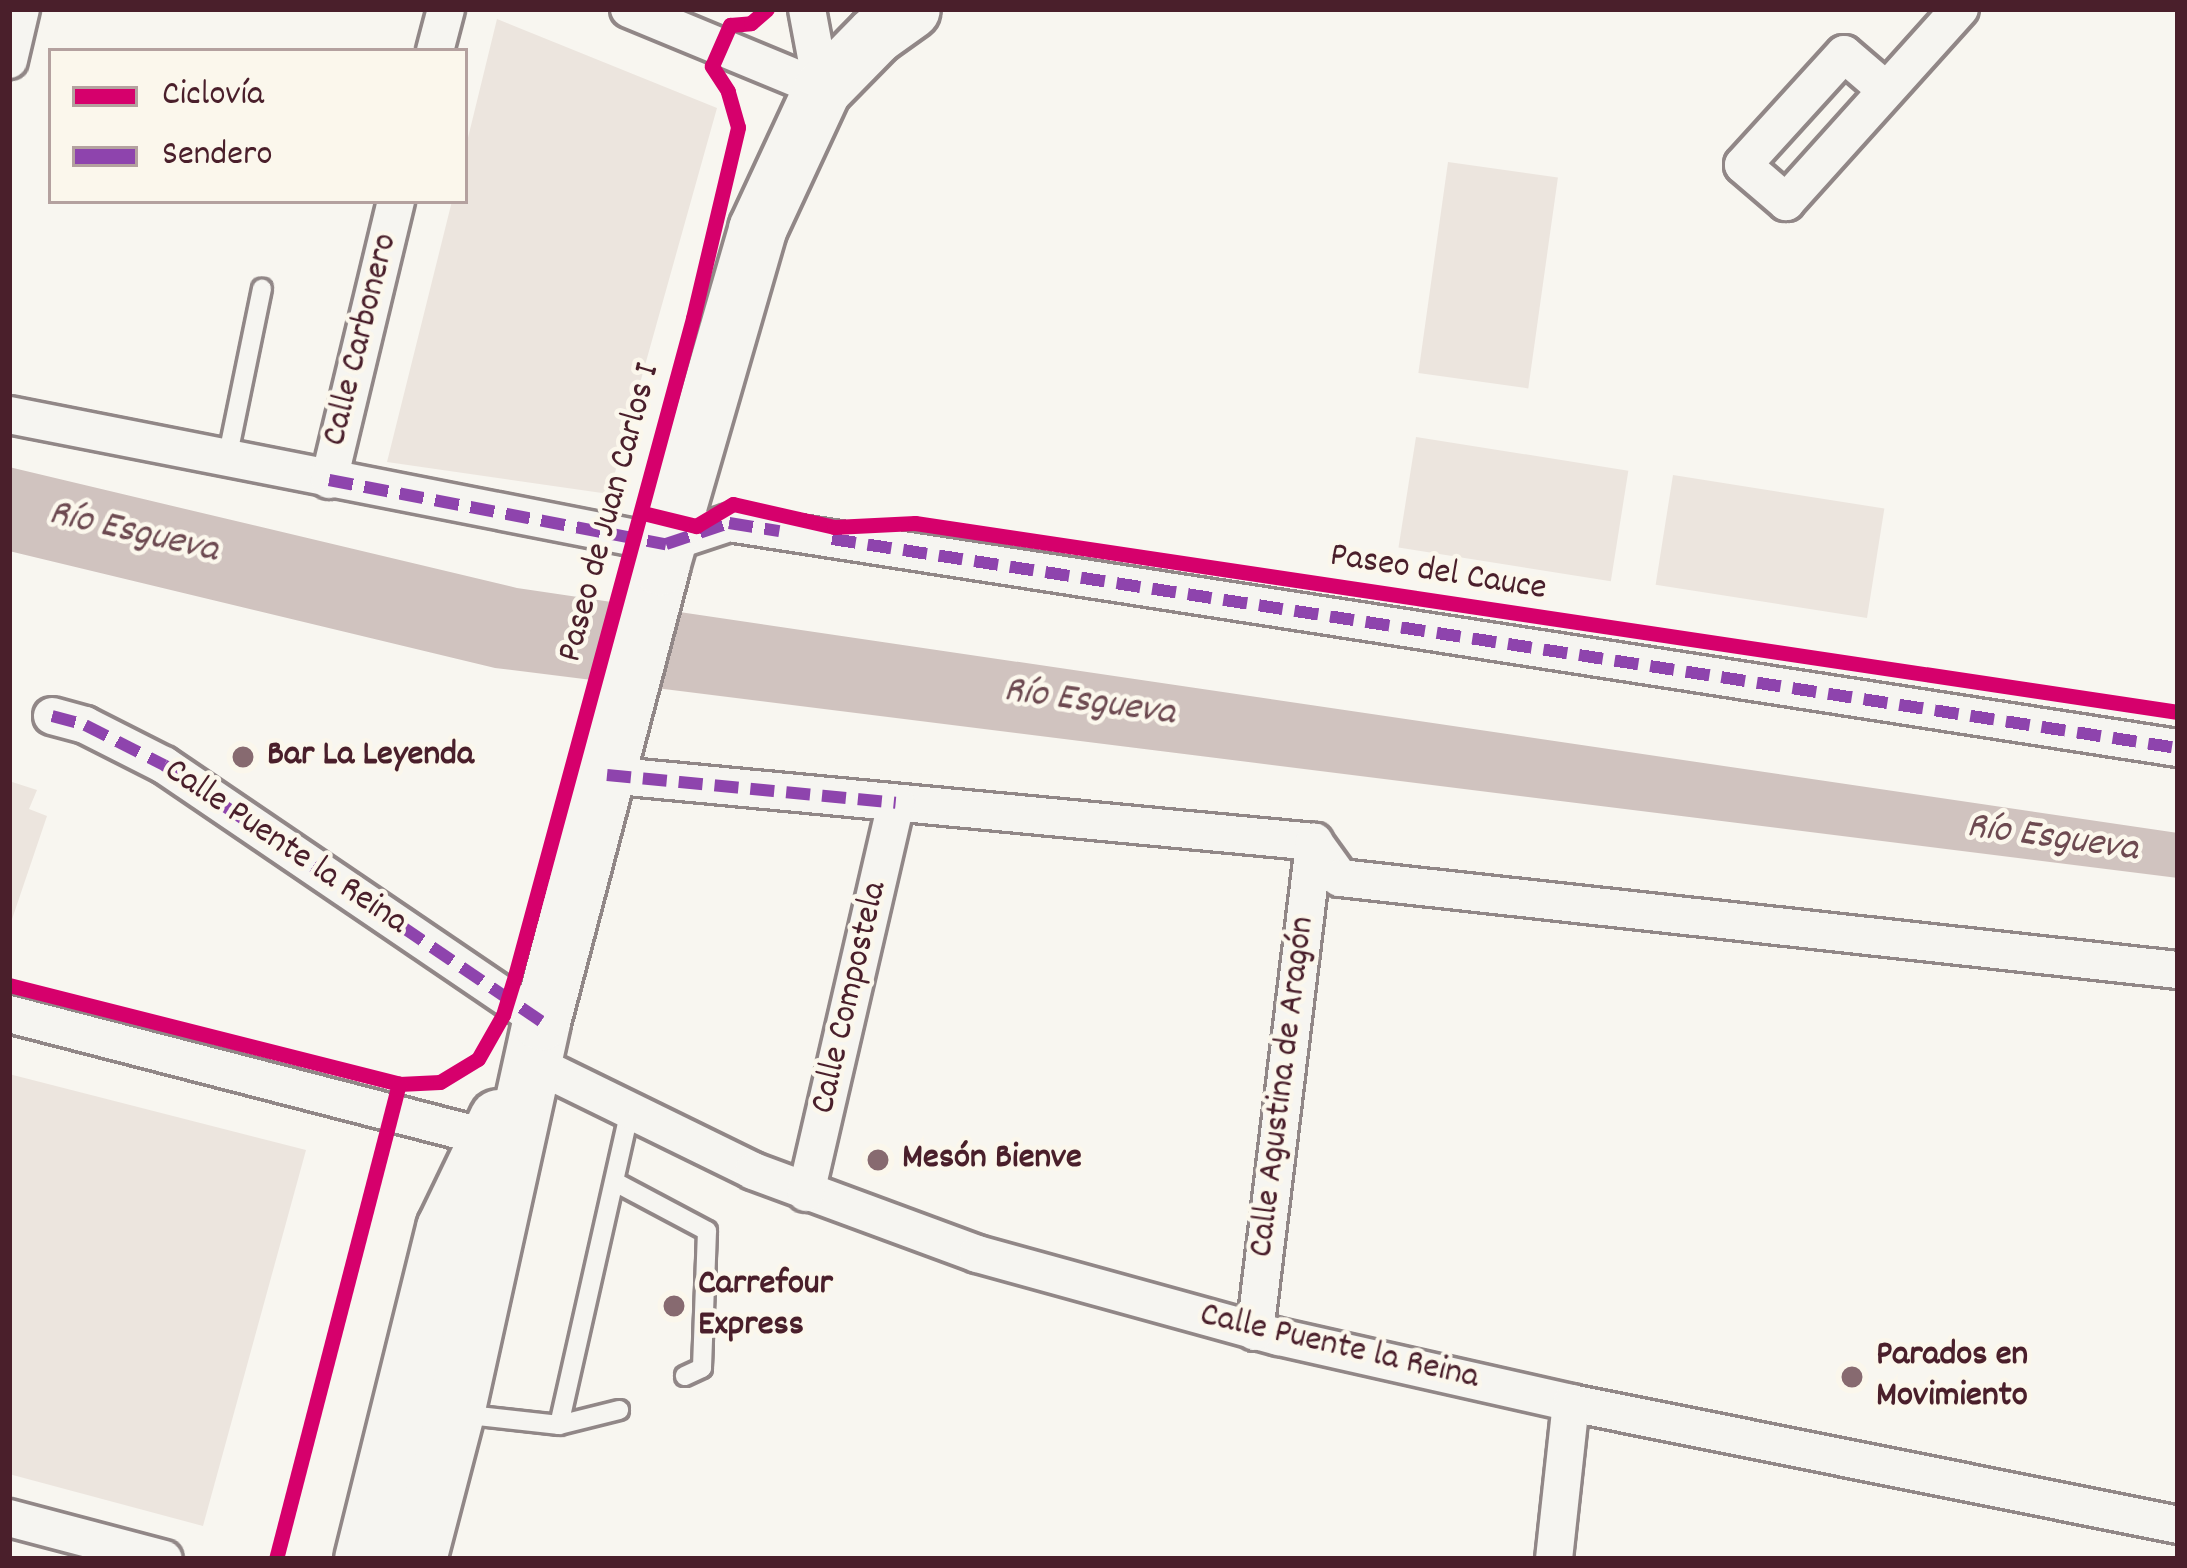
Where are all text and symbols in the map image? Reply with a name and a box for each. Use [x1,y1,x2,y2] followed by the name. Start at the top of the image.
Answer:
[48,48,468,204] legend
[162,70,264,122] text: Ciclovía
[162,130,272,182] text: Sendero
[315,229,409,451] street label: Calle Carbonero
[550,359,672,667] street label: Paseo de Juan Carlos I
[44,492,222,576] water label: Río Esgueva
[1327,536,1549,612] street label: Paseo del Cauce
[1000,669,1178,739] water label: Río Esgueva
[267,735,474,779] place label: Bar La Leyenda
[230,744,256,770] marker: Bar La Leyenda
[155,750,415,946] street label: Calle Puente la Reina
[1963,805,2141,875] water label: Río Esgueva
[803,878,899,1118] street label: Calle Compostela
[1242,914,1326,1260] street label: Calle Agustina de Aragón
[902,1138,1082,1182] place label: Mesón Bienve
[865,1147,891,1173] marker: Mesón Bienve
[698,1263,833,1348] place label: Carrefour Express
[661,1293,687,1319] marker: Carrefour Express
[1195,1295,1483,1401] street label: Calle Puente la Reina
[1876,1334,2028,1419] place label: Parados en Movimiento
[1839,1364,1865,1390] marker: Parados en Movimiento

